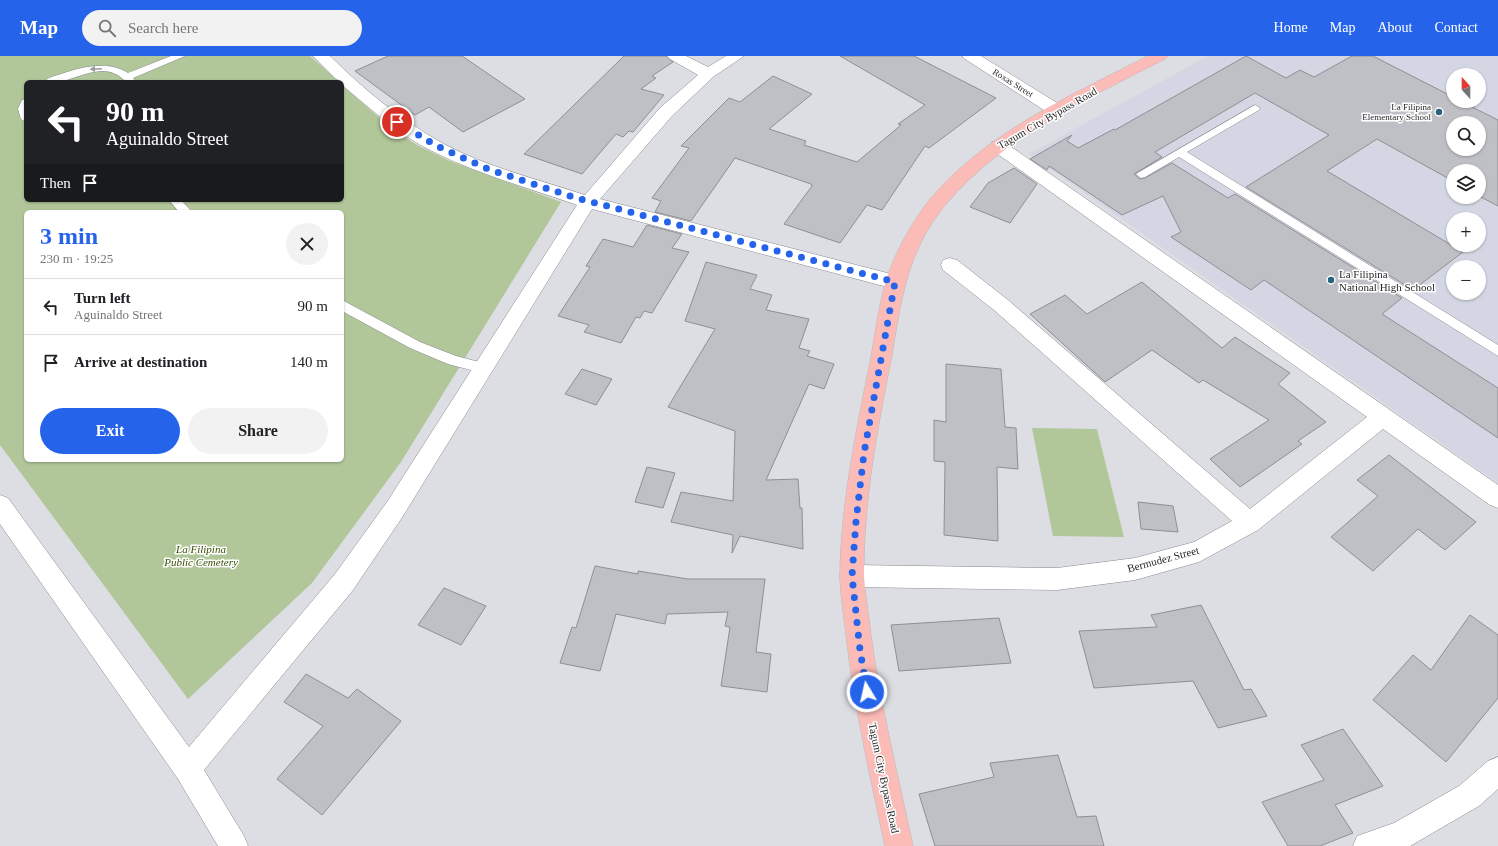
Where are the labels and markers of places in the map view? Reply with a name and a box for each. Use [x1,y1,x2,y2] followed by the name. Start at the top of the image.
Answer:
[1362,102,1431,122] place label: La Filipina Elementary School
[380,105,414,139] pin
[1434,107,1444,117] marker: La Filipina Elementary School
[1339,268,1435,293] place label: La Filipina National High School
[1326,275,1336,285] marker: La Filipina National High School

